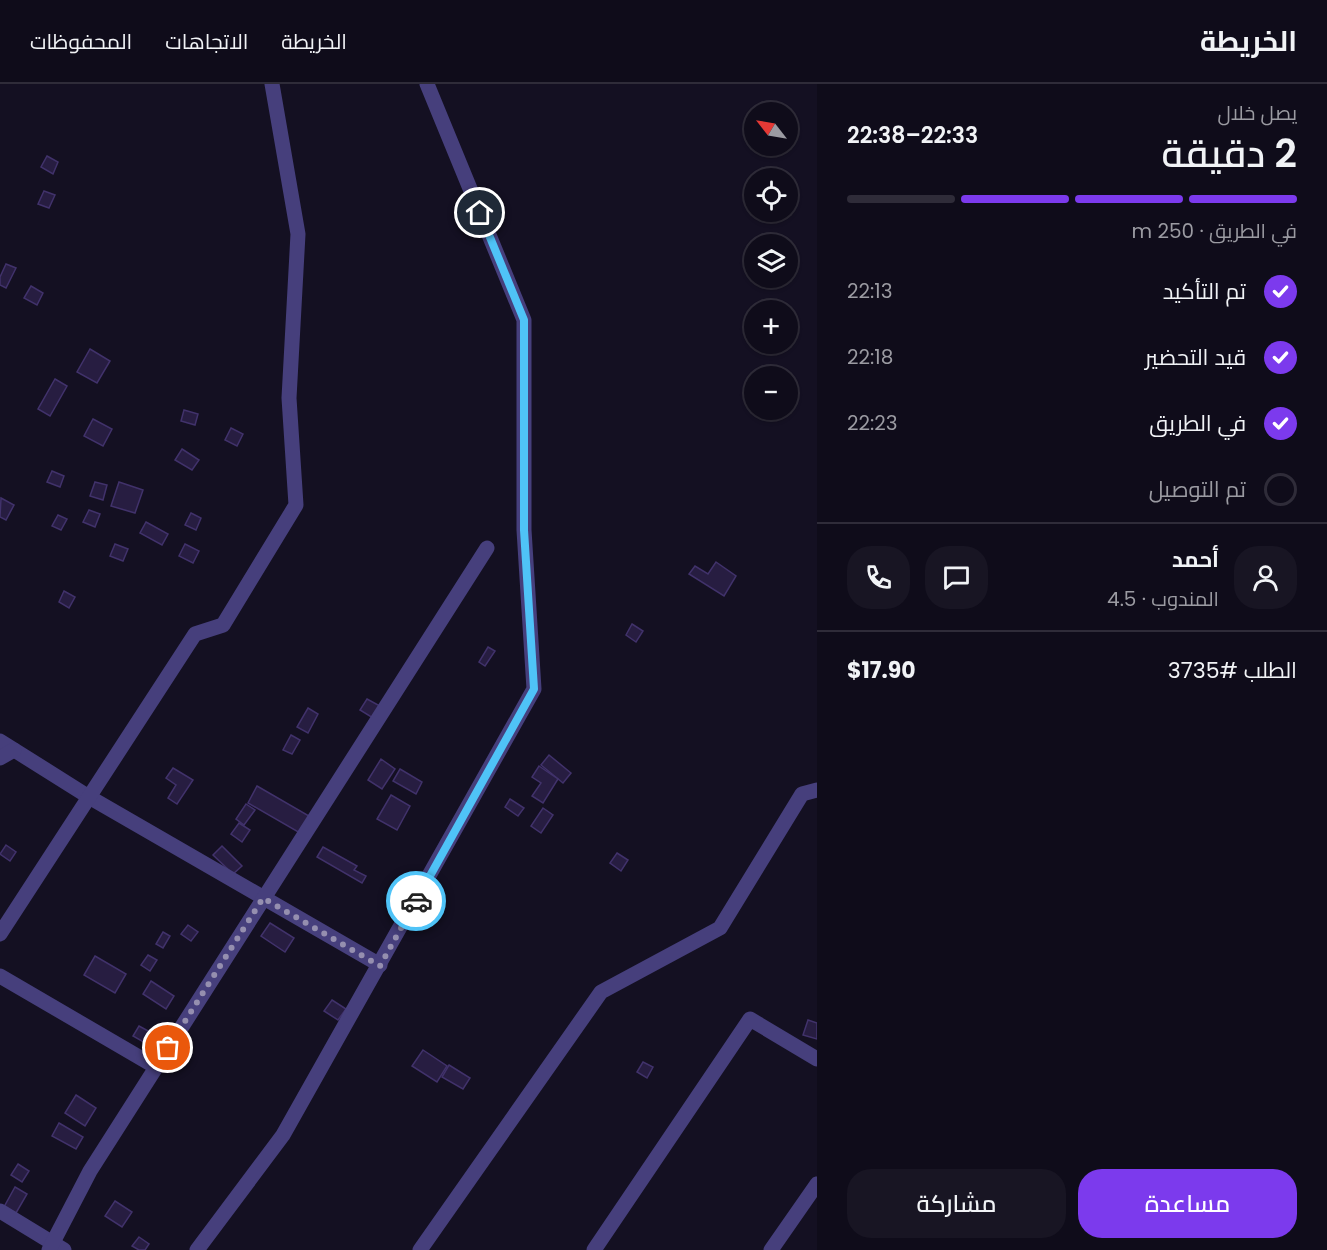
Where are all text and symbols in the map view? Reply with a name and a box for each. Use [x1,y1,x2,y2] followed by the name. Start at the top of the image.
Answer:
[1200,22,1297,61] text: الخريطة
[30,27,132,56] text: المحفوظات
[165,27,248,56] text: الاتجاهات
[281,27,347,56] text: الخريطة
[1217,99,1297,127] text: يصل خلال
[744,102,798,156] north arrow
[744,102,798,420] map controls
[847,120,978,151] text: 22:33–22:38
[1161,126,1297,181] text: 2 دقيقة
[744,168,798,222] button: locate
[454,187,505,238] pin
[463,196,496,229] icon: home
[1132,217,1297,245] text: في الطريق · 250 m
[744,234,798,288] button: layers
[1264,275,1297,308] icon: check
[1163,276,1246,307] text: تم التأكيد
[847,277,892,305] text: 22:13
[744,300,798,354] button: +
[1264,341,1297,374] icon: check
[1145,342,1246,373] text: قيد التحضير
[847,343,893,371] text: 22:18
[744,366,798,420] button: −
[1264,407,1297,440] icon: check
[1149,408,1246,439] text: في الطريق
[847,409,898,437] text: 22:23
[1149,474,1246,505] text: تم التوصيل
[1172,544,1219,575] text: أحمد
[847,546,910,609] button: phone
[925,546,988,609] button: chat
[1234,546,1297,609] button: person
[1107,585,1219,613] text: المندوب · 4.5
[847,655,916,686] text: $17.90
[1168,655,1297,686] text: الطلب #3735
[386,871,446,931] courier
[400,885,433,918] icon: car
[142,1022,193,1073] pin
[151,1031,184,1064] icon: bag
[847,1169,1066,1238] button: مشاركة
[1078,1169,1297,1238] button: مساعدة

